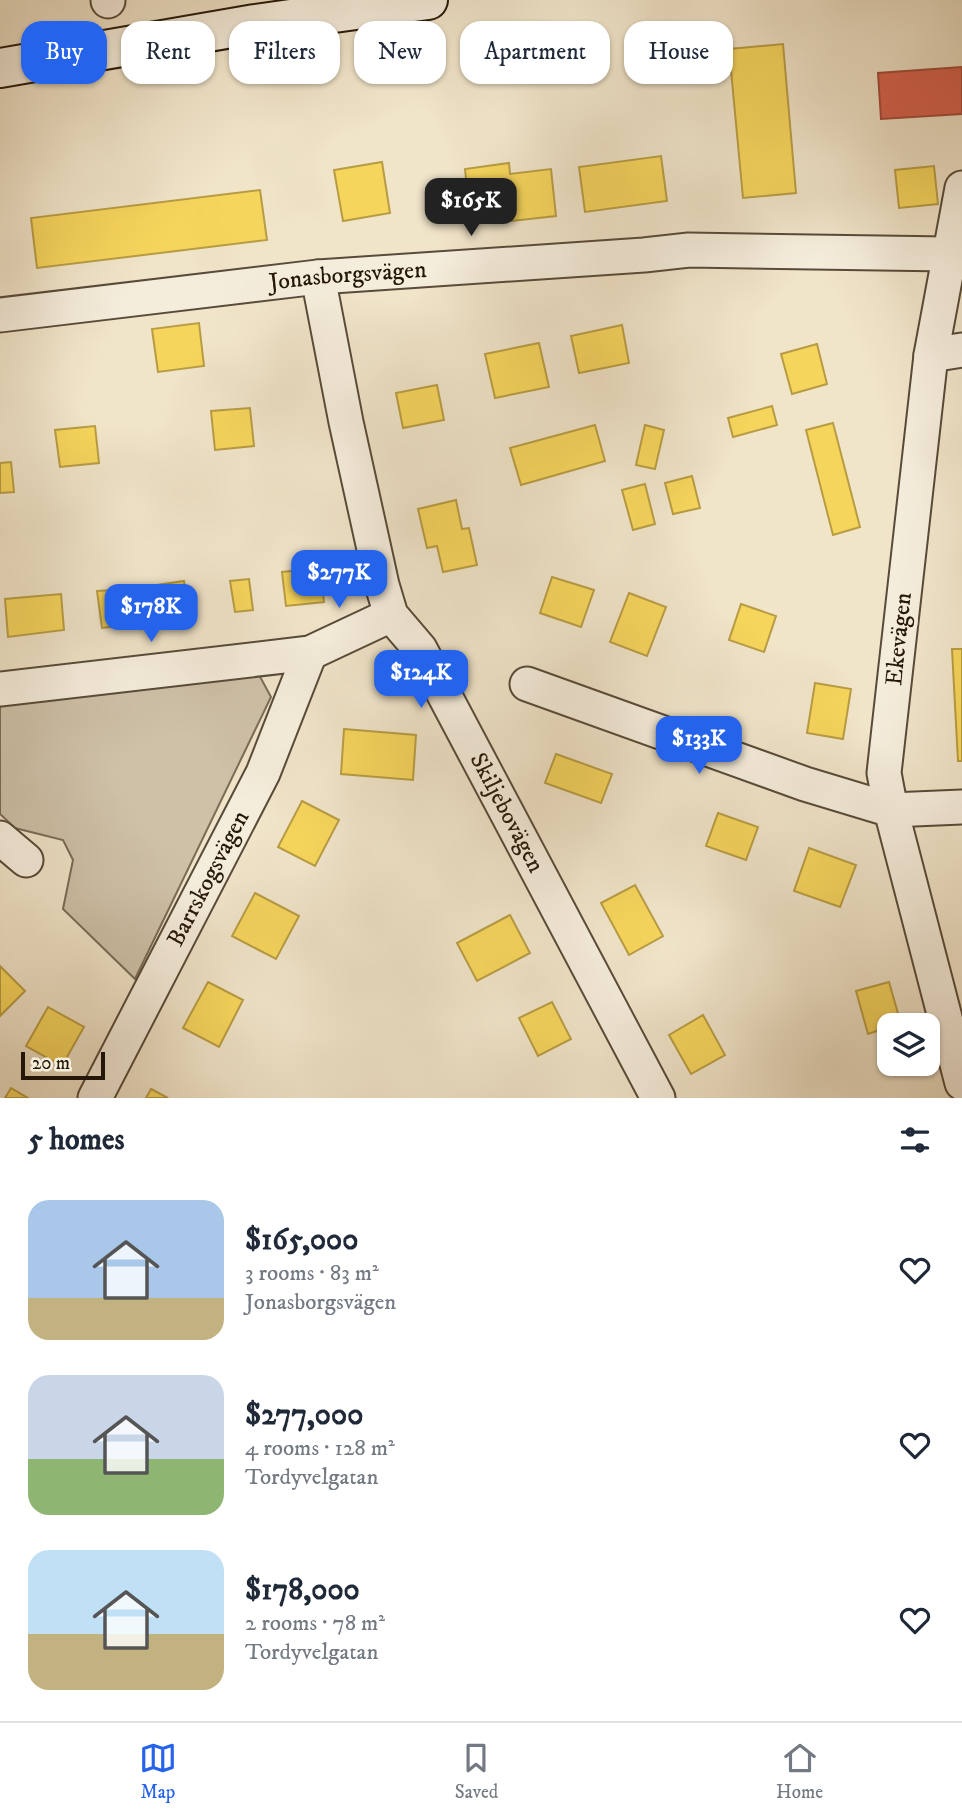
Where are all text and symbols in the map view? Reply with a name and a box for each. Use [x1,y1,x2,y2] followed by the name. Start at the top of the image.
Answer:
[21,21,107,84] chip: Buy
[121,21,215,84] chip: Rent
[229,21,340,84] chip: Filters
[354,21,446,84] chip: New
[460,21,610,84] chip: Apartment
[624,21,733,84] chip: House
[422,178,520,238] pin: $165K
[441,186,501,215] text: $165K
[265,255,428,298] street label: Jonasborgsvägen
[290,550,388,610] pin: $277K
[307,558,371,587] text: $277K
[102,584,200,644] pin: $178K
[879,590,919,687] street label: Ekevägen
[121,592,181,621] text: $178K
[372,650,470,710] pin: $124K
[390,658,452,687] text: $124K
[650,716,748,776] pin: $133K
[672,724,726,753] text: $133K
[463,748,551,878] street label: Skiljebovägen
[161,805,256,952] street label: Barrskogsvägen
[877,1013,940,1076] map controls
[877,1013,940,1076] button: layers
[21,1049,105,1081] scale bar
[32,1052,70,1075] text: 20 m
[896,1121,934,1159] icon: filters
[28,1122,124,1159] text: 5 homes
[245,1222,358,1259] text: $165,000
[84,1228,168,1312] icon: home
[896,1251,934,1289] icon: heart
[245,1259,379,1288] text: 3 rooms · 83 m²
[245,1288,396,1317] text: Jonasborgsvägen
[245,1397,363,1434] text: $277,000
[84,1403,168,1487] icon: home
[896,1426,934,1464] icon: heart
[245,1434,395,1463] text: 4 rooms · 128 m²
[245,1463,378,1492] text: Tordyvelgatan
[245,1572,360,1609] text: $178,000
[84,1578,168,1662] icon: home
[896,1601,934,1639] icon: heart
[245,1609,385,1638] text: 2 rooms · 78 m²
[245,1638,378,1667] text: Tordyvelgatan
[139,1739,177,1804] tab: Map
[455,1739,498,1804] tab: Saved
[776,1739,823,1804] tab: Home

